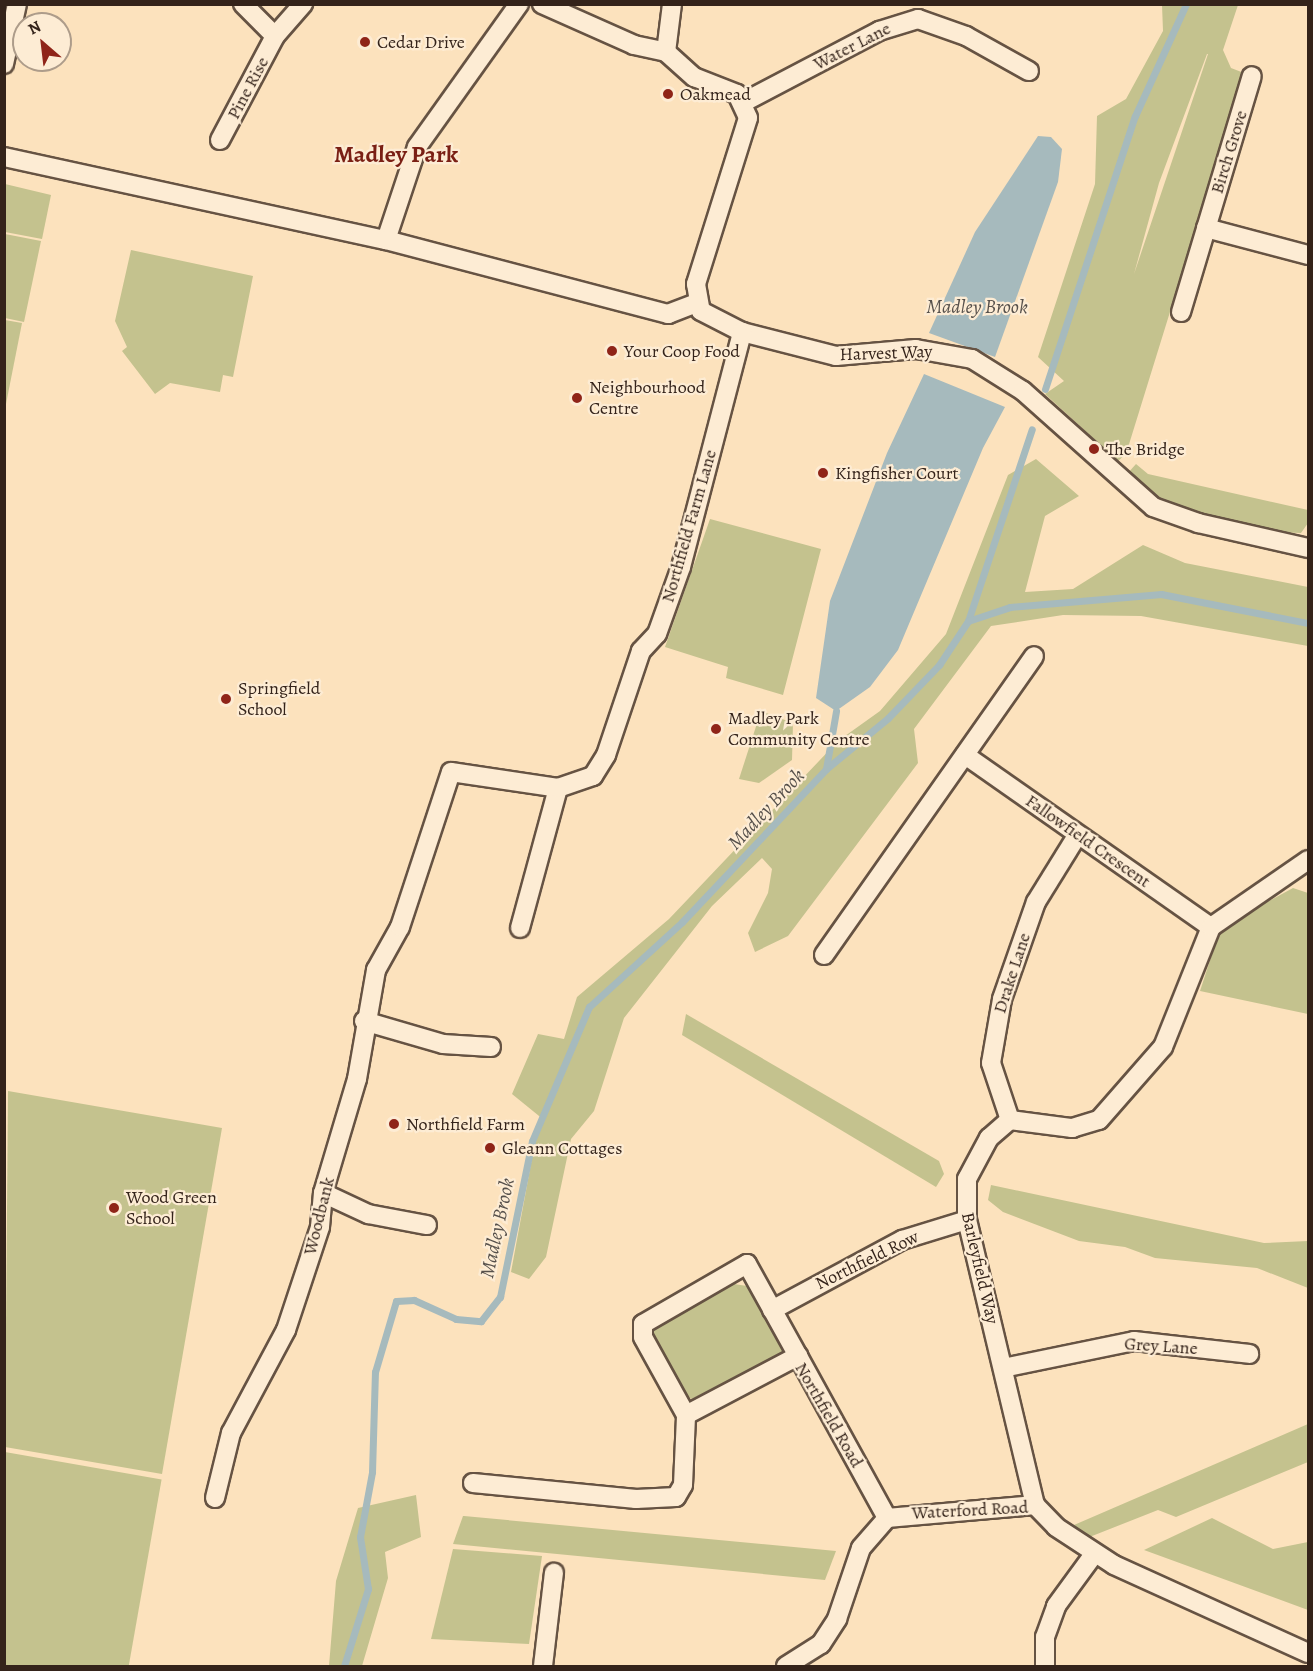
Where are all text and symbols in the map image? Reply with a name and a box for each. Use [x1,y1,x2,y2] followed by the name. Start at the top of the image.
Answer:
[12,12,72,72] north arrow
[24,15,45,40] text: N
[810,17,894,75] street label: Water Lane
[377,31,465,53] place label: Cedar Drive
[358,35,372,49] marker: Cedar Drive
[223,53,273,123] street label: Pine Rise
[680,83,751,105] place label: Oakmead
[661,87,675,101] marker: Oakmead
[1206,108,1252,196] street label: Birch Grove
[334,141,458,169] district label: Madley Park
[926,294,1028,318] water label: Madley Brook
[624,340,740,362] place label: Your Coop Food
[839,341,933,365] street label: Harvest Way
[605,344,619,358] marker: Your Coop Food
[589,377,705,420] place label: Neighbourhood Centre
[570,391,584,405] marker: Neighbourhood Centre
[1106,438,1185,460] place label: The Bridge
[1087,442,1101,456] marker: The Bridge
[657,447,721,605] street label: Northfield Farm Lane
[835,462,958,484] place label: Kingfisher Court
[816,466,830,480] marker: Kingfisher Court
[238,678,320,720] place label: Springfield School
[219,692,233,706] marker: Springfield School
[728,708,870,750] place label: Madley Park Community Centre
[709,722,723,736] marker: Madley Park Community Centre
[723,764,809,854] water label: Madley Brook
[1021,790,1155,892] street label: Fallowfield Crescent
[989,930,1035,1016] street label: Drake Lane
[406,1113,525,1135] place label: Northfield Farm
[387,1117,401,1131] marker: Northfield Farm
[502,1137,622,1159] place label: Gleann Cottages
[483,1141,497,1155] marker: Gleann Cottages
[299,1175,339,1257] street label: Woodbank
[475,1176,519,1280] water label: Madley Brook
[126,1187,217,1230] place label: Wood Green School
[107,1201,121,1215] marker: Wood Green School
[957,1210,1003,1326] street label: Barleyfield Way
[812,1226,922,1294] street label: Northfield Row
[1124,1333,1198,1359] street label: Grey Lane
[790,1359,868,1471] street label: Northfield Road
[911,1496,1029,1524] street label: Waterford Road

